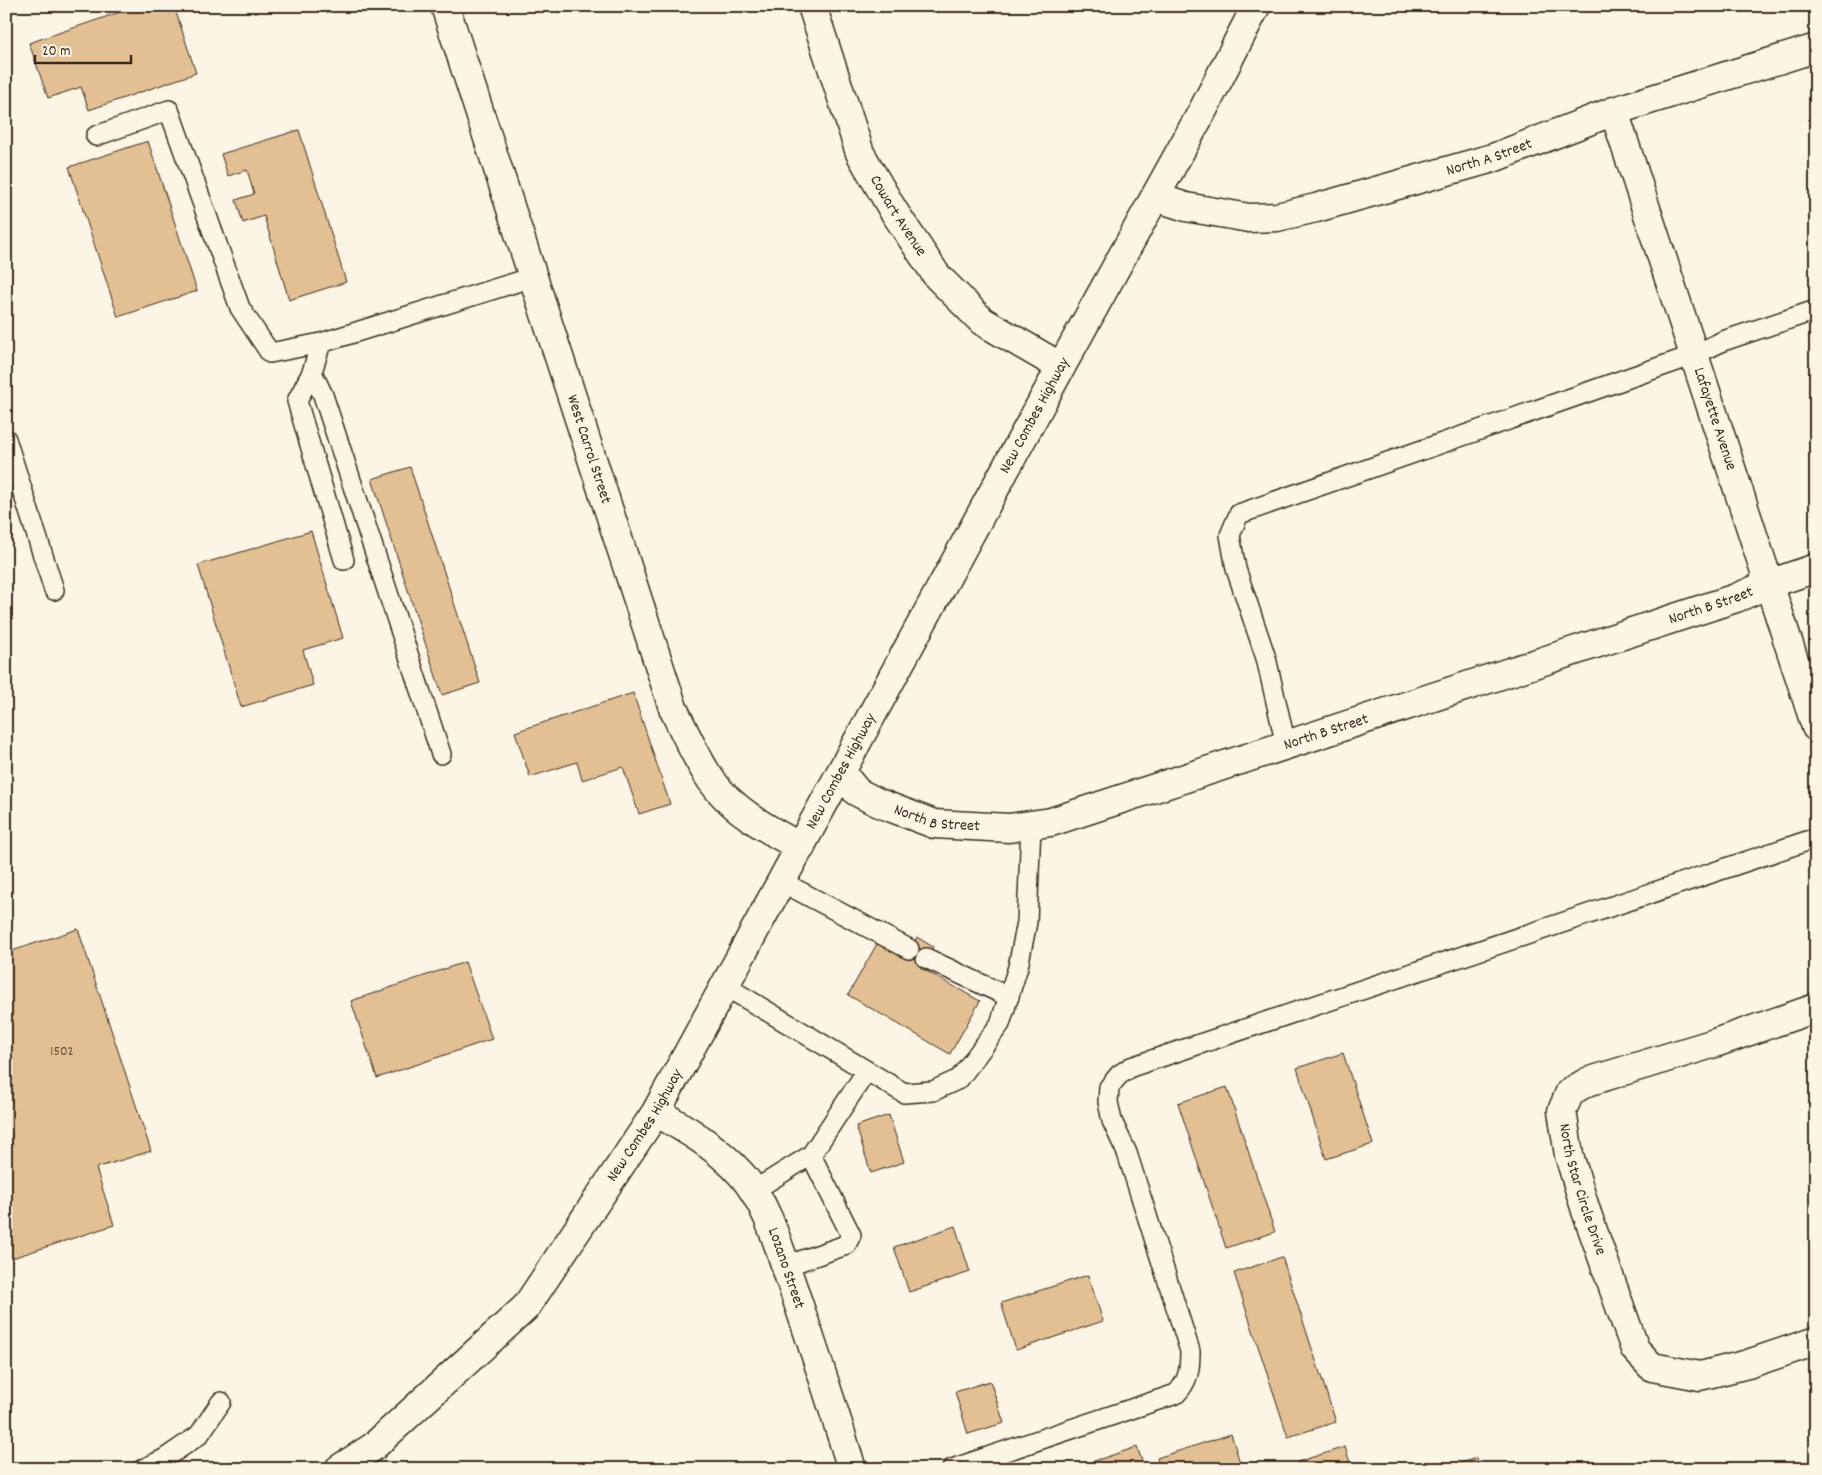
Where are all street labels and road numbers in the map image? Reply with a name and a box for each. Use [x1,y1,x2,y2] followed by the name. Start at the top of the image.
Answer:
[1444,132,1536,182] street label: North A Street
[864,171,932,261] street label: Cowart Avenue
[994,353,1076,478] street label: New Combes Highway
[1687,364,1743,473] street label: Lafayette Avenue
[560,392,617,507] street label: West Carrol Street
[1666,580,1757,631] street label: North B Street
[1281,707,1372,757] street label: North B Street
[800,709,882,834] street label: New Combes Highway
[891,798,981,838] street label: North B Street
[601,1064,689,1186] street label: New Combes Highway
[1553,1122,1612,1258] street label: North Star Circle Drive
[762,1224,811,1312] street label: Lozano Street

